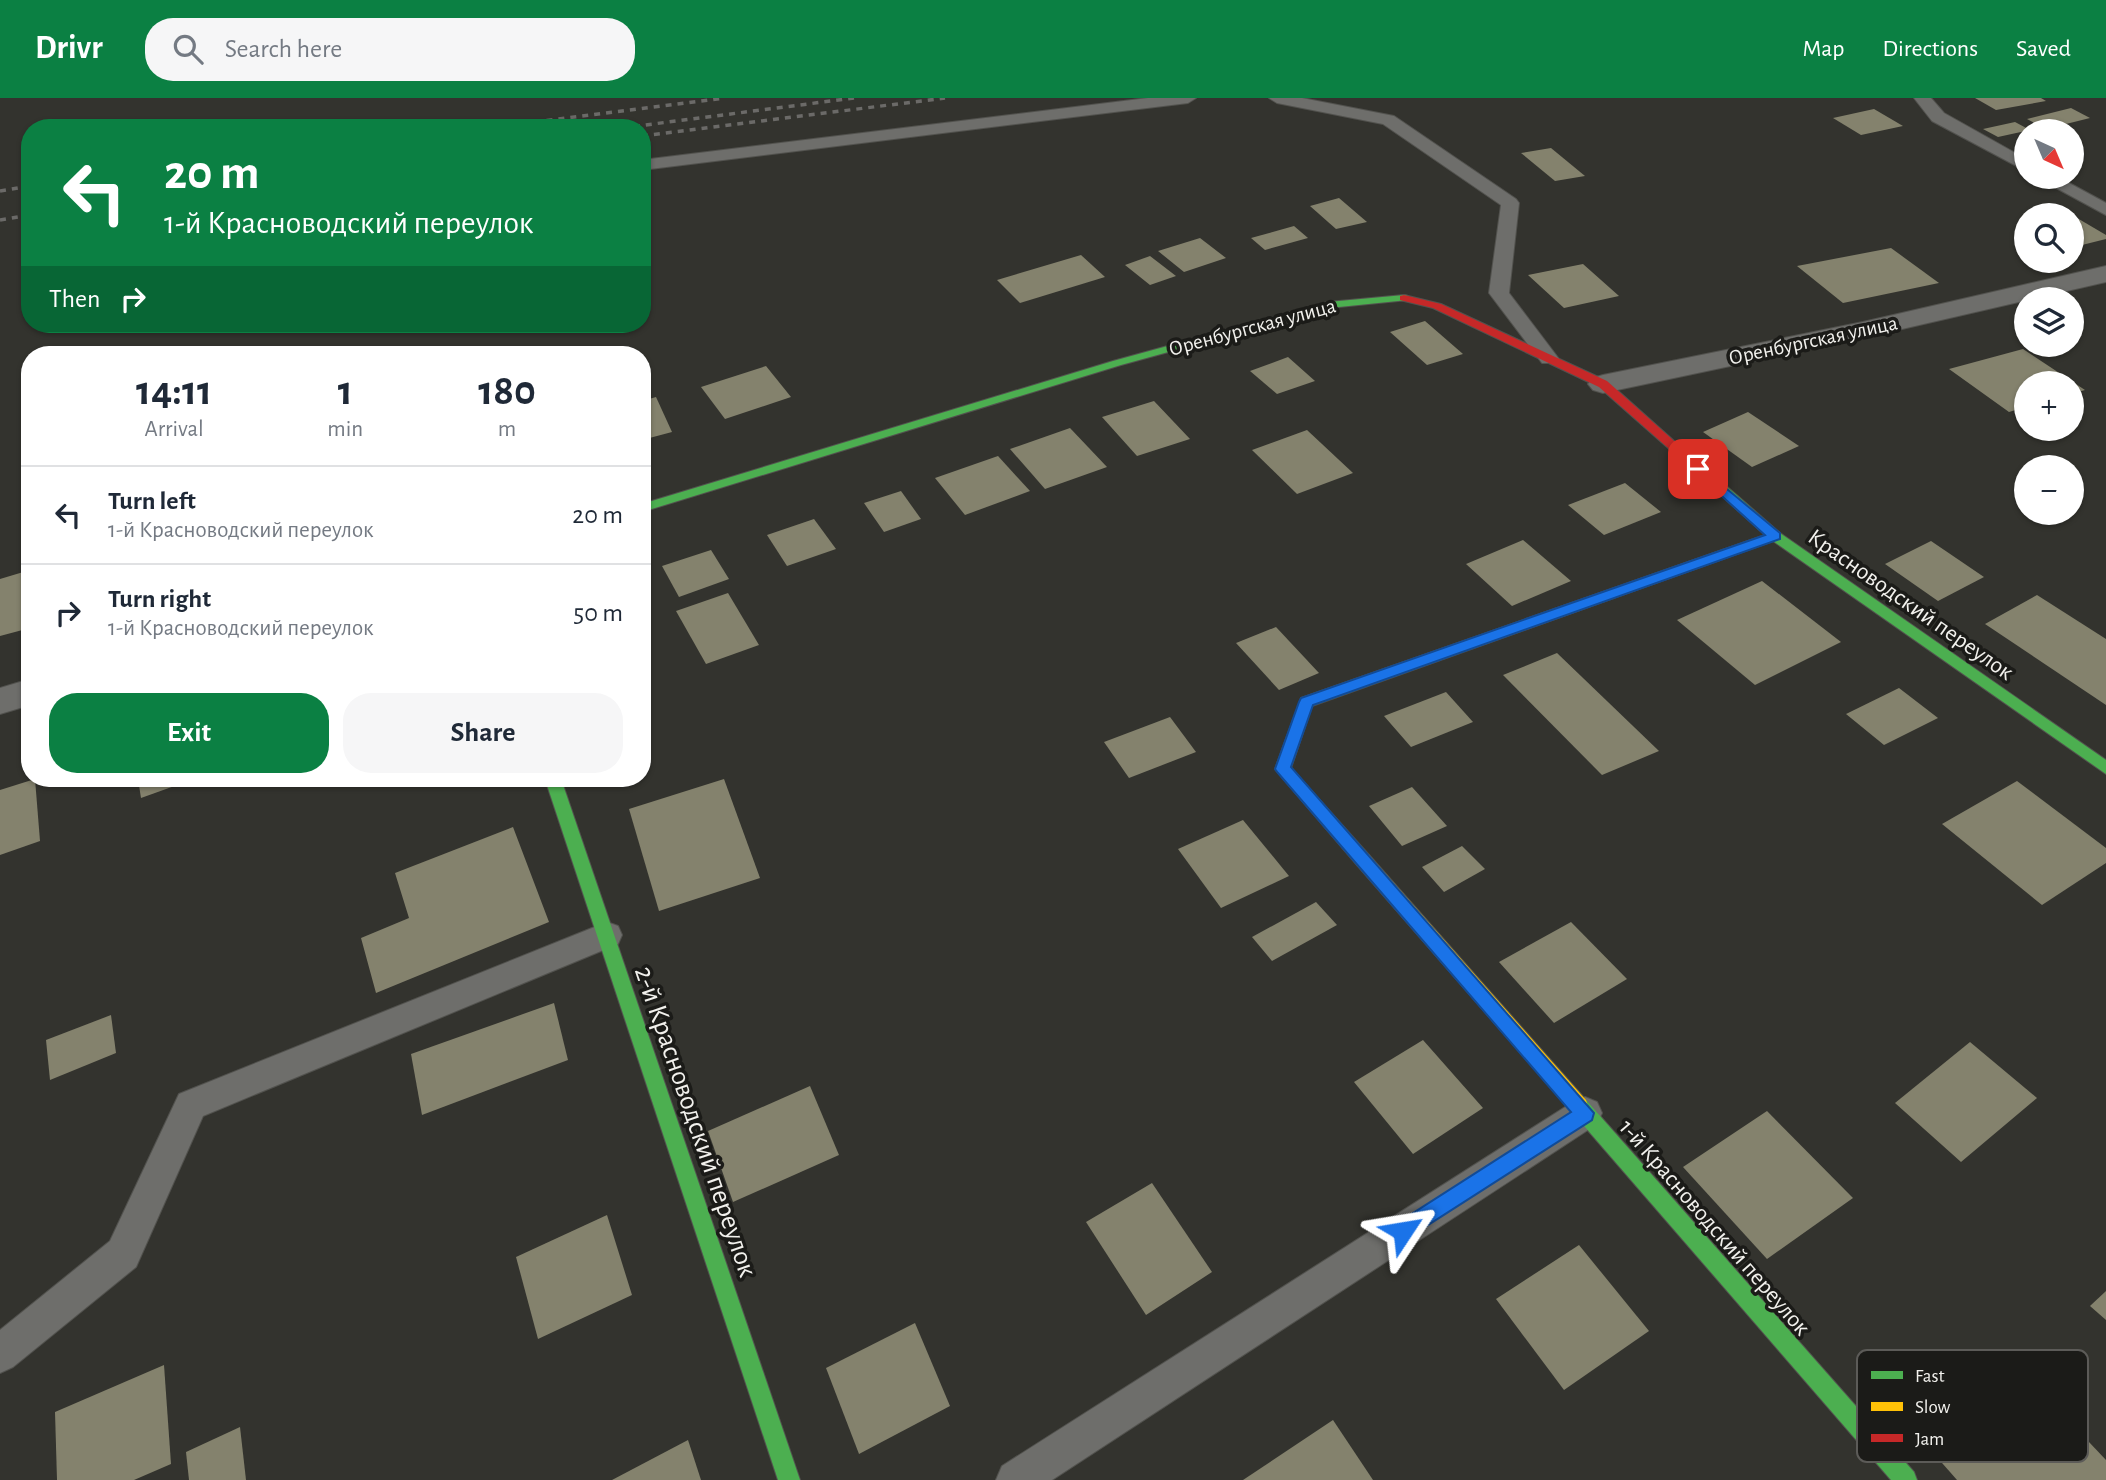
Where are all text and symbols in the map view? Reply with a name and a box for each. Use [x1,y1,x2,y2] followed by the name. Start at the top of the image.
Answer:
[145,18,635,81] search box
[169,30,207,68] icon: search
[35,32,103,65] text: Drivr
[225,36,342,62] text: Search here
[1802,37,1844,61] text: Map
[1882,37,1978,61] text: Directions
[2016,37,2071,61] text: Saved
[2014,119,2084,189] north arrow
[2014,119,2084,525] map controls
[49,147,140,238] icon: left
[164,149,260,198] text: 20 m
[2014,203,2084,273] button: search
[164,207,533,239] text: 1-й Красноводский переулок
[114,280,152,318] icon: right
[49,286,100,312] text: Then
[2014,287,2084,357] button: layers
[1166,295,1338,360] street label: Оренбургская улица
[1727,312,1900,369] street label: Оренбургская улица
[136,370,212,412] text: 14:11
[338,370,353,412] text: 1
[478,370,536,412] text: 180
[2014,371,2084,441] button: +
[145,418,204,441] text: Arrival
[327,418,363,441] text: min
[498,418,516,441] text: m
[1668,439,1728,499] pin
[1679,450,1717,488] icon: arrive
[2014,455,2084,525] button: −
[108,488,196,514] text: Turn left
[49,496,87,534] icon: left
[572,502,623,528] text: 20 m
[108,519,374,542] text: 1-й Красноводский переулок
[1803,525,2018,685] street label: Красноводский переулок
[108,586,211,612] text: Turn right
[49,594,87,632] icon: right
[573,600,623,626] text: 50 m
[108,617,374,640] text: 1-й Красноводский переулок
[49,693,329,773] button: Exit
[343,693,623,773] button: Share
[629,963,762,1281] street label: 2-й Красноводский переулок
[1614,1115,1814,1340] street label: 1-й Красноводский переулок
[1366,1194,1440,1268] position arrow
[1857,1350,2088,1462] legend
[1915,1367,1945,1386] text: Fast
[1915,1398,1951,1417] text: Slow
[1915,1430,1944,1449] text: Jam

